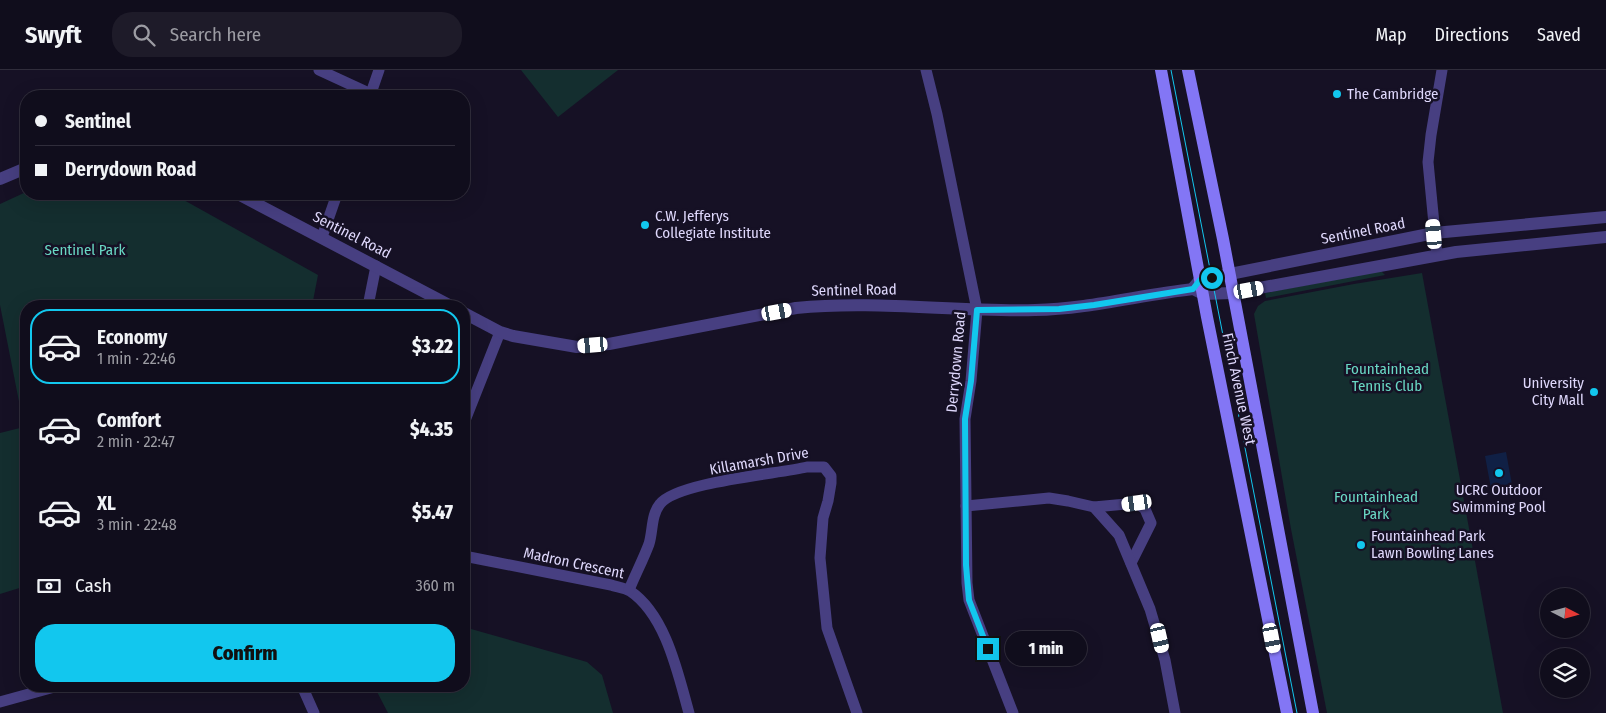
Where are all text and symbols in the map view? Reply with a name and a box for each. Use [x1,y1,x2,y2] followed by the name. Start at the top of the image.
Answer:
[112,12,462,57] search box
[25,21,82,49] text: Swyft
[130,21,158,49] icon: search
[170,23,261,46] text: Search here
[1375,24,1407,46] text: Map
[1435,24,1509,46] text: Directions
[1537,24,1581,46] text: Saved
[1347,85,1438,103] place label: The Cambridge
[1331,88,1343,100] marker: The Cambridge
[65,110,131,133] text: Sentinel
[65,158,196,181] text: Derrydown Road
[655,207,771,242] place label: C.W. Jefferys Collegiate Institute
[310,208,394,262] street label: Sentinel Road
[1319,214,1407,248] street label: Sentinel Road
[1425,218,1442,250] car
[639,219,651,231] marker: C.W. Jefferys Collegiate Institute
[45,241,125,259] park label: Sentinel Park
[1201,267,1223,289] route start
[811,280,897,300] street label: Sentinel Road
[1232,280,1265,300] car
[760,302,793,322] car
[943,311,969,413] street label: Derrydown Road
[37,324,82,369] icon: car
[97,326,167,349] text: Economy
[1218,331,1260,447] street label: Finch Avenue West
[412,335,453,358] text: $3.22
[577,336,608,354] car
[97,349,176,368] text: 1 min · 22:46
[1345,360,1429,395] park label: Fountainhead Tennis Club
[1523,374,1584,409] place label: University City Mall
[1588,386,1600,398] marker: University City Mall
[37,407,82,452] icon: car
[97,409,161,432] text: Comfort
[410,418,453,441] text: $4.35
[97,432,175,451] text: 2 min · 22:47
[708,443,810,479] street label: Killamarsh Drive
[1493,467,1505,479] marker: UCRC Outdoor Swimming Pool
[1452,481,1546,516] place label: UCRC Outdoor Swimming Pool
[1334,488,1418,523] park label: Fountainhead Park
[37,490,82,535] icon: car
[97,492,116,515] text: XL
[1121,493,1152,513] car
[412,501,453,524] text: $5.47
[97,515,177,534] text: 3 min · 22:48
[1371,527,1494,562] place label: Fountainhead Park Lawn Bowling Lanes
[1355,539,1367,551] marker: Fountainhead Park Lawn Bowling Lanes
[522,544,626,582] street label: Madron Crescent
[35,572,63,600] icon: cash
[75,574,112,597] text: Cash
[415,576,455,595] text: 360 m
[1540,588,1590,638] north arrow
[1540,588,1590,698] map controls
[1149,622,1170,654] car
[1261,622,1282,654] car
[35,624,455,682] button: Confirm
[1006,632,1088,666] callout: 1 min
[977,638,999,660] route end
[1029,639,1063,658] text: 1 min
[1540,648,1590,698] button: layers

